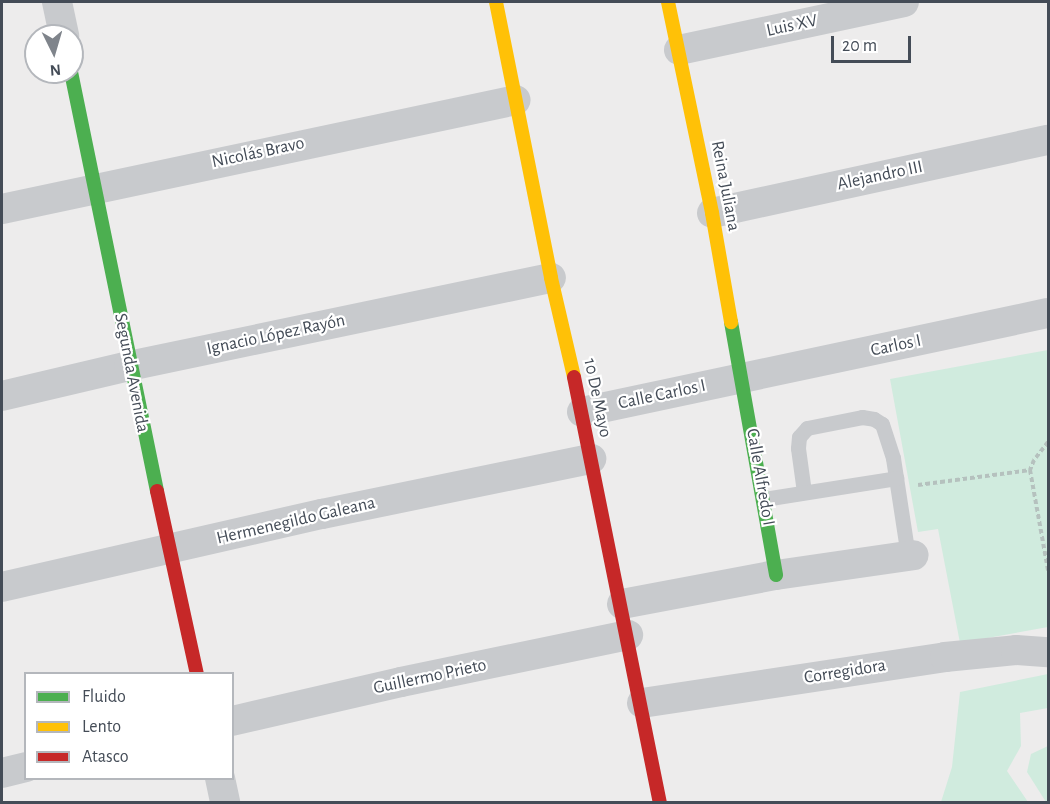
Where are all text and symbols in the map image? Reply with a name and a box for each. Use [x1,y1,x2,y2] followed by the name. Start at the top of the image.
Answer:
[765,10,819,42] street label: Luis XV
[24,24,84,84] north arrow
[834,24,914,62] scale bar
[842,37,877,55] text: 20 m
[49,61,62,78] text: N
[210,133,306,173] street label: Nicolás Bravo
[706,139,744,233] street label: Reina Juliana
[835,156,925,196] street label: Alejandro III
[205,310,347,360] street label: Ignacio López Rayón
[109,312,153,434] street label: Segunda Avenida
[869,330,923,362] street label: Carlos I
[578,357,616,439] street label: 10 De Mayo
[616,375,708,415] street label: Calle Carlos I
[741,427,779,527] street label: Calle Alfredo I
[215,492,377,550] street label: Hermenegildo Galeana
[371,654,489,700] street label: Guillermo Prieto
[803,655,887,689] street label: Corregidora
[24,672,234,780] legend
[82,688,126,706] text: Fluido
[82,718,121,736] text: Lento
[82,748,129,766] text: Atasco

